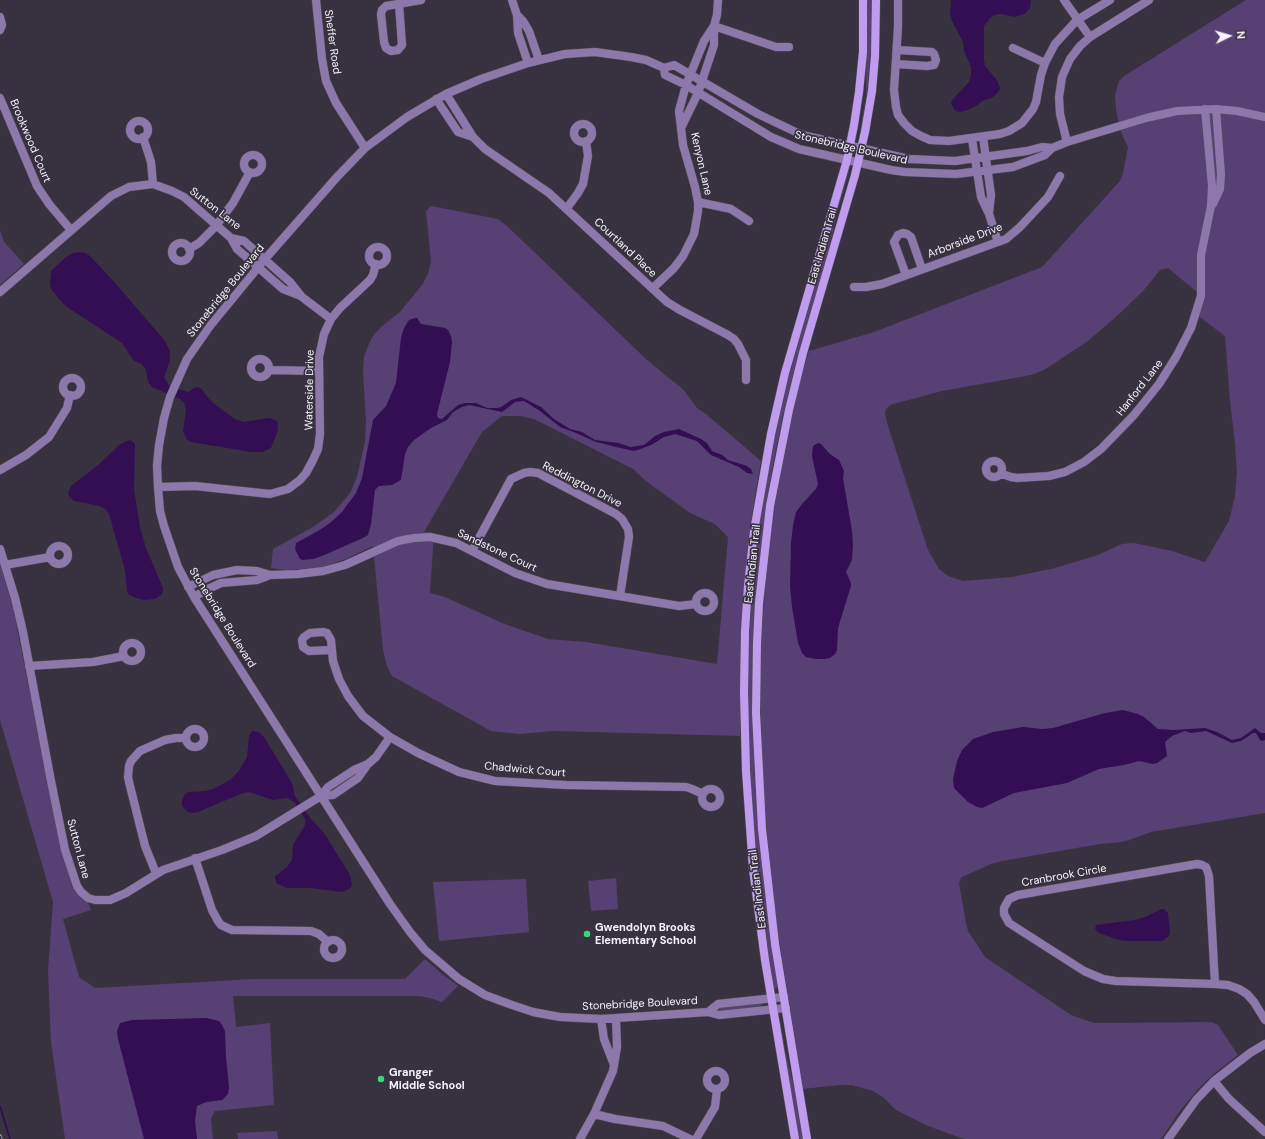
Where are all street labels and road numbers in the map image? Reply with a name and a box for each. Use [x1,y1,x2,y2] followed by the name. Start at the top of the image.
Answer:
[321,9,343,75] street label: Sheffer Road
[6,97,54,185] street label: Brookwood Court
[793,129,909,167] street label: Stonebridge Boulevard
[687,131,715,197] street label: Kenyon Lane
[187,185,243,233] street label: Sutton Lane
[806,206,840,286] street label: East Indian Trail
[591,216,659,280] street label: Courtland Place
[926,221,1004,261] street label: Arborside Drive
[185,242,267,340] street label: Stonebridge Boulevard
[303,350,317,430] street label: Waterside Drive
[1114,357,1166,419] street label: Hanford Lane
[540,459,624,511] street label: Reddington Drive
[742,524,764,604] street label: East Indian Trail
[455,527,539,575] street label: Sandstone Court
[186,566,258,670] street label: Stonebridge Boulevard
[484,760,566,780] street label: Chadwick Court
[64,818,92,880] street label: Sutton Lane
[747,849,769,929] street label: East Indian Trail
[1021,862,1107,890] street label: Cranbrook Circle
[582,994,698,1014] street label: Stonebridge Boulevard

